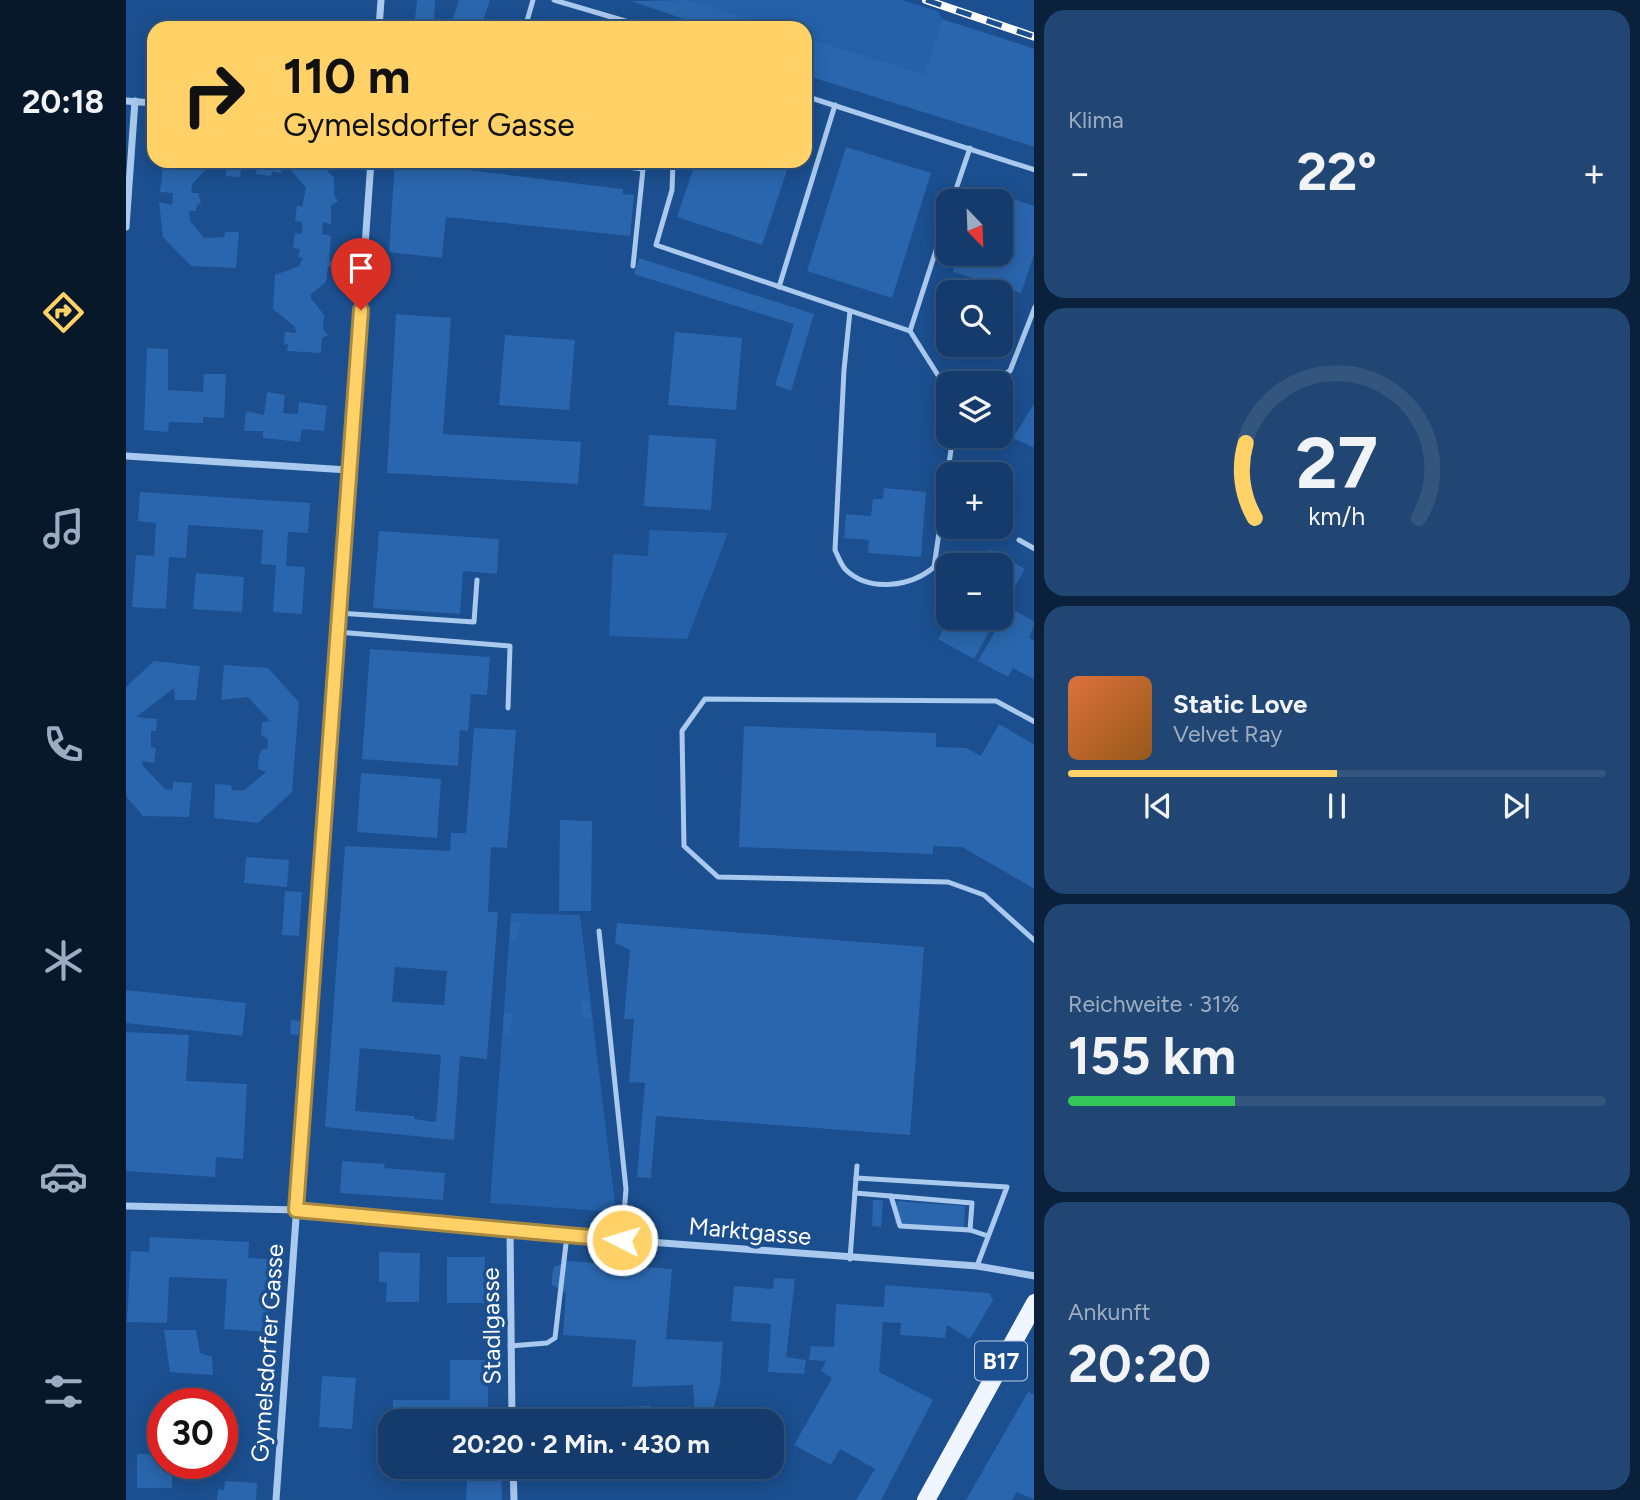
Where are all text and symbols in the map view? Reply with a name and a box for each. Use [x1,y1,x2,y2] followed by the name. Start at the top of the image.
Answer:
[283,46,411,105] text: 110 m
[168,49,259,140] icon: right
[22,83,104,121] text: 20:18
[283,106,575,144] text: Gymelsdorfer Gasse
[1068,106,1124,134] text: Klima
[1297,141,1377,203] text: 22°
[1068,150,1092,196] text: −
[1582,150,1606,196] text: +
[936,189,1013,266] north arrow
[936,189,1013,630] map controls
[331,238,391,310] pin
[342,249,380,287] icon: arrive
[936,280,1013,357] button: search
[39,288,88,337] icon: directions
[936,371,1013,448] button: layers
[1296,419,1378,506] text: 27
[936,462,1013,539] button: +
[1308,501,1366,531] text: km/h
[39,504,88,553] icon: music
[936,553,1013,630] button: −
[1173,688,1307,720] text: Static Love
[39,720,88,769] icon: phone
[1173,720,1282,748] text: Velvet Ray
[1139,787,1177,825] icon: previous
[1318,787,1356,825] icon: pause
[1497,787,1535,825] icon: next
[39,936,88,985] icon: climate
[1068,990,1240,1018] text: Reichweite · 31%
[1068,1025,1236,1087] text: 155 km
[39,1152,88,1201] icon: car
[585,1203,659,1277] position arrow
[687,1211,813,1251] street label: Marktgasse
[245,1243,289,1463] street label: Gymelsdorfer Gasse
[475,1267,507,1385] street label: Stadlgasse
[1068,1298,1150,1326] text: Ankunft
[1068,1333,1211,1395] text: 20:20
[975,1342,1027,1380] road number: B17
[39,1367,88,1416] icon: filters
[147,1388,238,1479] speed limit sign: 30
[452,1428,710,1460] text: 20:20 · 2 Min. · 430 m

